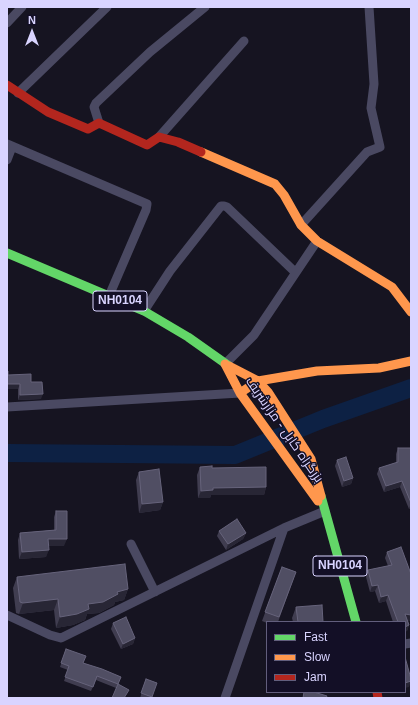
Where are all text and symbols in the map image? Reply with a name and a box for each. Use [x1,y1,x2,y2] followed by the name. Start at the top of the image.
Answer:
[12,12,52,52] north arrow
[28,14,36,26] text: N
[93,291,147,311] road number: NH0104
[242,374,326,486] street label: بزرگراه کابل - مزارشریف
[313,556,367,576] road number: NH0104
[266,621,406,693] legend
[304,630,327,644] text: Fast
[304,650,330,664] text: Slow
[304,670,327,684] text: Jam

